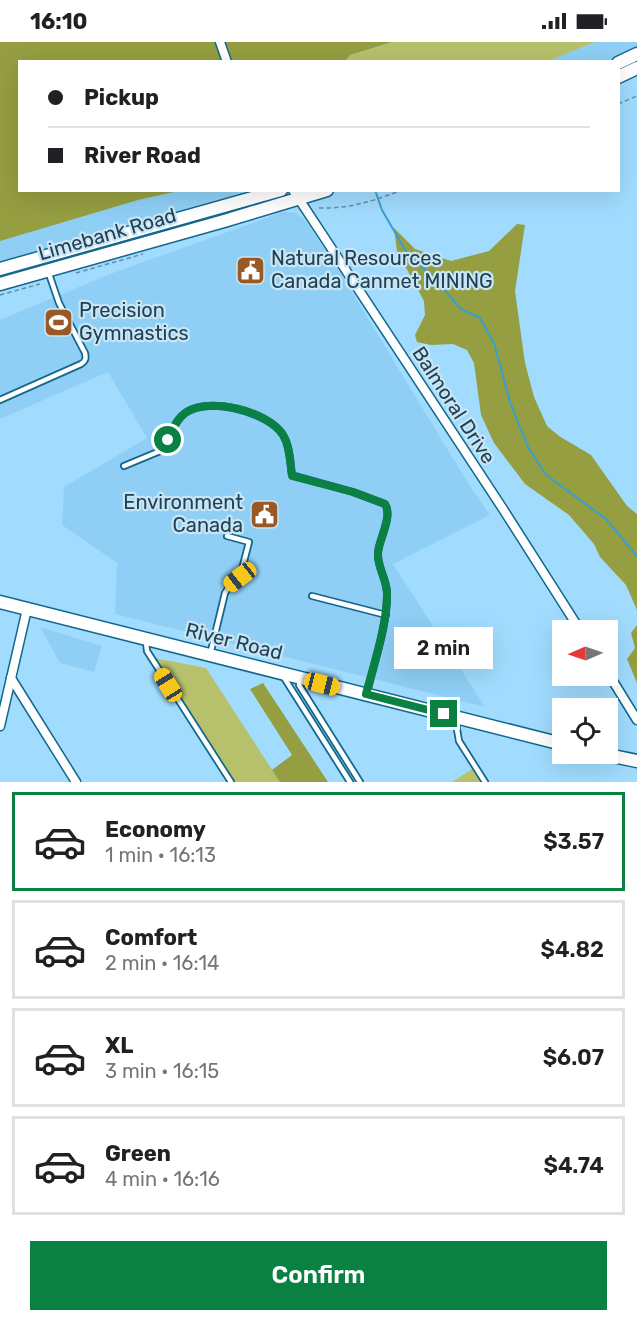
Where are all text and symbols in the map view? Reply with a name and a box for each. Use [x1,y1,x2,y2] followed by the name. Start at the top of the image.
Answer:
[30,8,88,35] text: 16:10
[84,84,159,111] text: Pickup
[84,142,201,169] text: River Road
[35,203,179,265] street label: Limebank Road
[271,246,493,293] place label: Natural Resources Canada Canmet MINING
[234,254,266,286] public building icon: Natural Resources Canada Canmet MINING
[79,298,189,345] place label: Precision Gymnastics
[42,306,74,338] sports icon: Precision Gymnastics
[407,342,501,468] street label: Balmoral Drive
[154,426,181,453] route start
[123,490,243,537] place label: Environment Canada
[248,498,280,530] public building icon: Environment Canada
[220,559,260,595] car
[183,617,285,665] street label: River Road
[552,620,618,686] north arrow
[552,620,618,764] map controls
[394,627,494,669] callout: 2 min
[417,636,470,660] text: 2 min
[151,665,185,705] car
[302,671,342,697] car
[552,698,618,764] button: locate
[430,700,457,727] route end
[33,815,87,869] icon: car
[105,816,206,843] text: Economy
[543,828,604,855] text: $3.57
[105,843,216,867] text: 1 min · 16:13
[33,923,87,977] icon: car
[105,924,197,951] text: Comfort
[541,936,604,963] text: $4.82
[105,951,220,975] text: 2 min · 16:14
[33,1031,87,1085] icon: car
[105,1032,133,1059] text: XL
[543,1044,604,1071] text: $6.07
[105,1059,219,1083] text: 3 min · 16:15
[33,1139,87,1193] icon: car
[105,1140,171,1167] text: Green
[543,1152,604,1179] text: $4.74
[105,1167,220,1191] text: 4 min · 16:16
[30,1241,607,1310] button: Confirm

